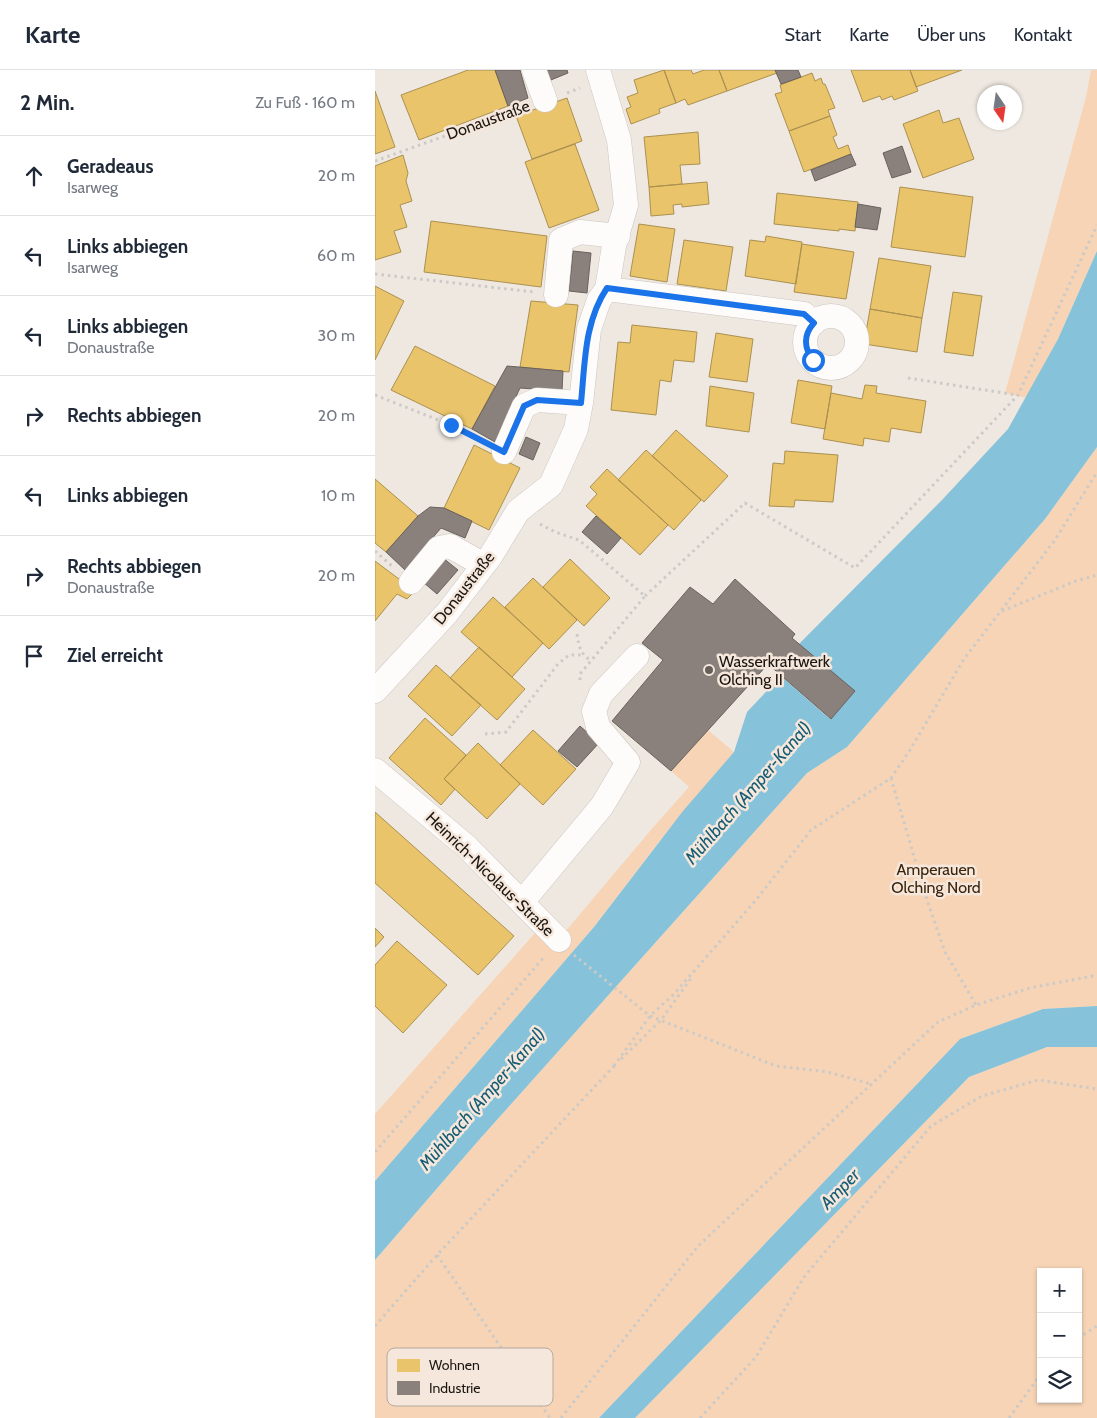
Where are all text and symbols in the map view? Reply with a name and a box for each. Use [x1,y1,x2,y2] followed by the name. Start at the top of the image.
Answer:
[25,20,80,49] text: Karte
[785,24,821,46] text: Start
[849,24,889,46] text: Karte
[917,24,986,46] text: Über uns
[1014,24,1072,46] text: Kontakt
[977,85,1022,130] north arrow
[20,90,74,115] text: 2 Min.
[255,93,355,112] text: Zu Fuß · 160 m
[444,96,532,144] street label: Donaustraße
[67,155,153,178] text: Geradeaus
[20,162,48,190] icon: ahead
[318,166,355,185] text: 20 m
[67,178,118,197] text: Isarweg
[67,235,188,258] text: Links abbiegen
[20,242,48,270] icon: left
[317,246,355,265] text: 60 m
[67,258,118,277] text: Isarweg
[67,315,188,338] text: Links abbiegen
[20,322,48,350] icon: left
[318,326,355,345] text: 30 m
[67,338,154,357] text: Donaustraße
[802,349,825,372] route start
[20,402,48,430] icon: right
[67,404,201,427] text: Rechts abbiegen
[318,406,355,425] text: 20 m
[440,414,463,437] route end
[20,482,48,510] icon: left
[67,484,188,507] text: Links abbiegen
[321,486,355,505] text: 10 m
[430,548,498,628] street label: Donaustraße
[67,555,201,578] text: Rechts abbiegen
[20,562,48,590] icon: right
[318,566,355,585] text: 20 m
[67,578,154,597] text: Donaustraße
[20,642,48,670] icon: arrive
[67,644,163,667] text: Ziel erreicht
[719,652,831,689] place label: Wasserkraftwerk Olching II
[703,664,715,676] marker: Wasserkraftwerk Olching II
[680,717,816,869] water label: Mühlbach (Amper-Kanal)
[422,808,558,940] street label: Heinrich-Nicolaus-Straße
[891,860,981,897] park label: Amperauen Olching Nord
[414,1023,550,1175] water label: Mühlbach (Amper-Kanal)
[815,1163,866,1215] water label: Amper
[1037,1268,1082,1403] map controls
[1037,1268,1082,1313] button: +
[1037,1313,1082,1358] button: −
[387,1348,553,1406] legend
[429,1356,480,1374] text: Wohnen
[1037,1358,1082,1403] button: layers
[429,1379,480,1397] text: Industrie

